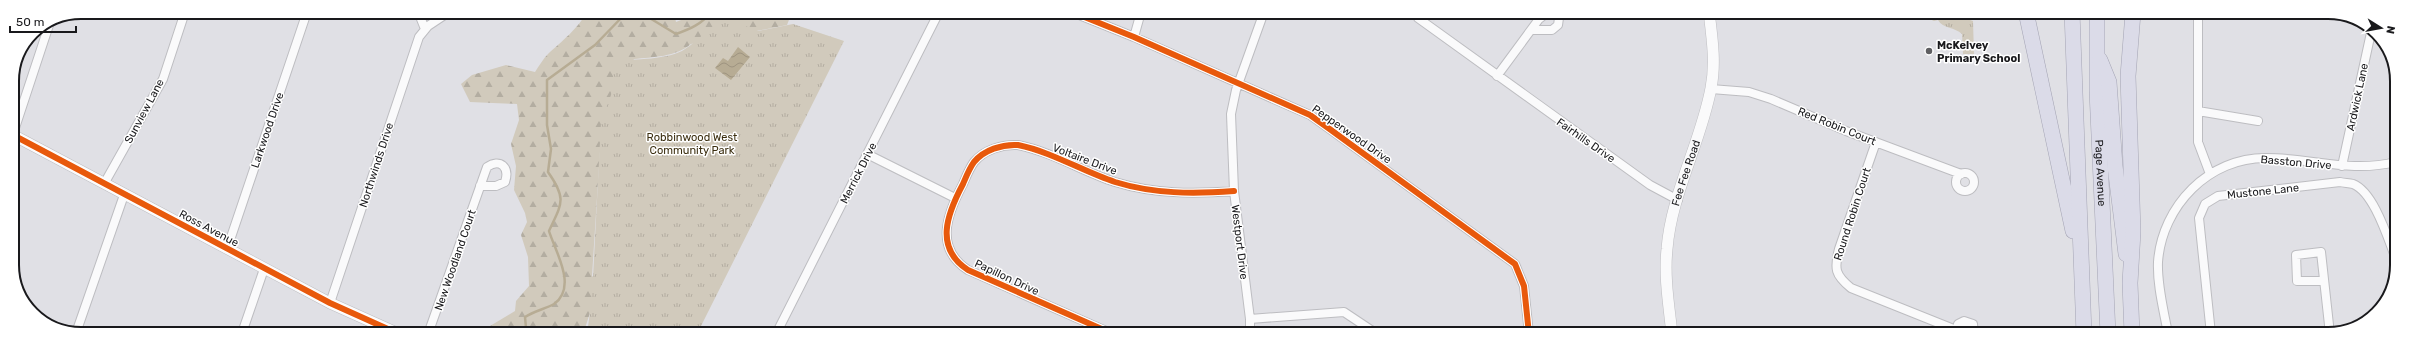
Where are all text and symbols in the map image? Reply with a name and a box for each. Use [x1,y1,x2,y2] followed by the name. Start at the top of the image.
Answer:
[10,8,76,34] scale bar
[2361,8,2401,48] north arrow
[16,15,44,29] text: 50 m
[2383,25,2397,35] text: N
[1937,39,2020,65] place label: McKelvey Primary School
[1924,46,1934,56] marker: McKelvey Primary School
[2344,62,2371,132] street label: Ardwick Lane
[122,77,167,146] street label: Sunview Lane
[248,91,287,170] street label: Larkwood Drive
[1310,102,1394,167] street label: Pepperwood Drive
[1796,105,1879,148] street label: Red Robin Court
[1554,115,1618,165] street label: Fairhills Drive
[357,121,396,209] street label: Northwinds Drive
[647,131,738,157] park label: Robbinwood West Community Park
[1669,138,1703,207] street label: Fee Fee Road
[2092,139,2108,207] street label: Page Avenue
[838,141,879,206] street label: Merrick Drive
[1051,141,1119,178] street label: Voltaire Drive
[2260,153,2332,172] street label: Basston Drive
[1831,165,1874,262] street label: Round Robin Court
[2226,181,2300,202] street label: Mustone Lane
[1228,204,1251,280] street label: Westport Drive
[177,207,241,250] street label: Ross Avenue
[432,207,479,312] street label: New Woodland Court
[972,257,1041,298] street label: Papillon Drive

